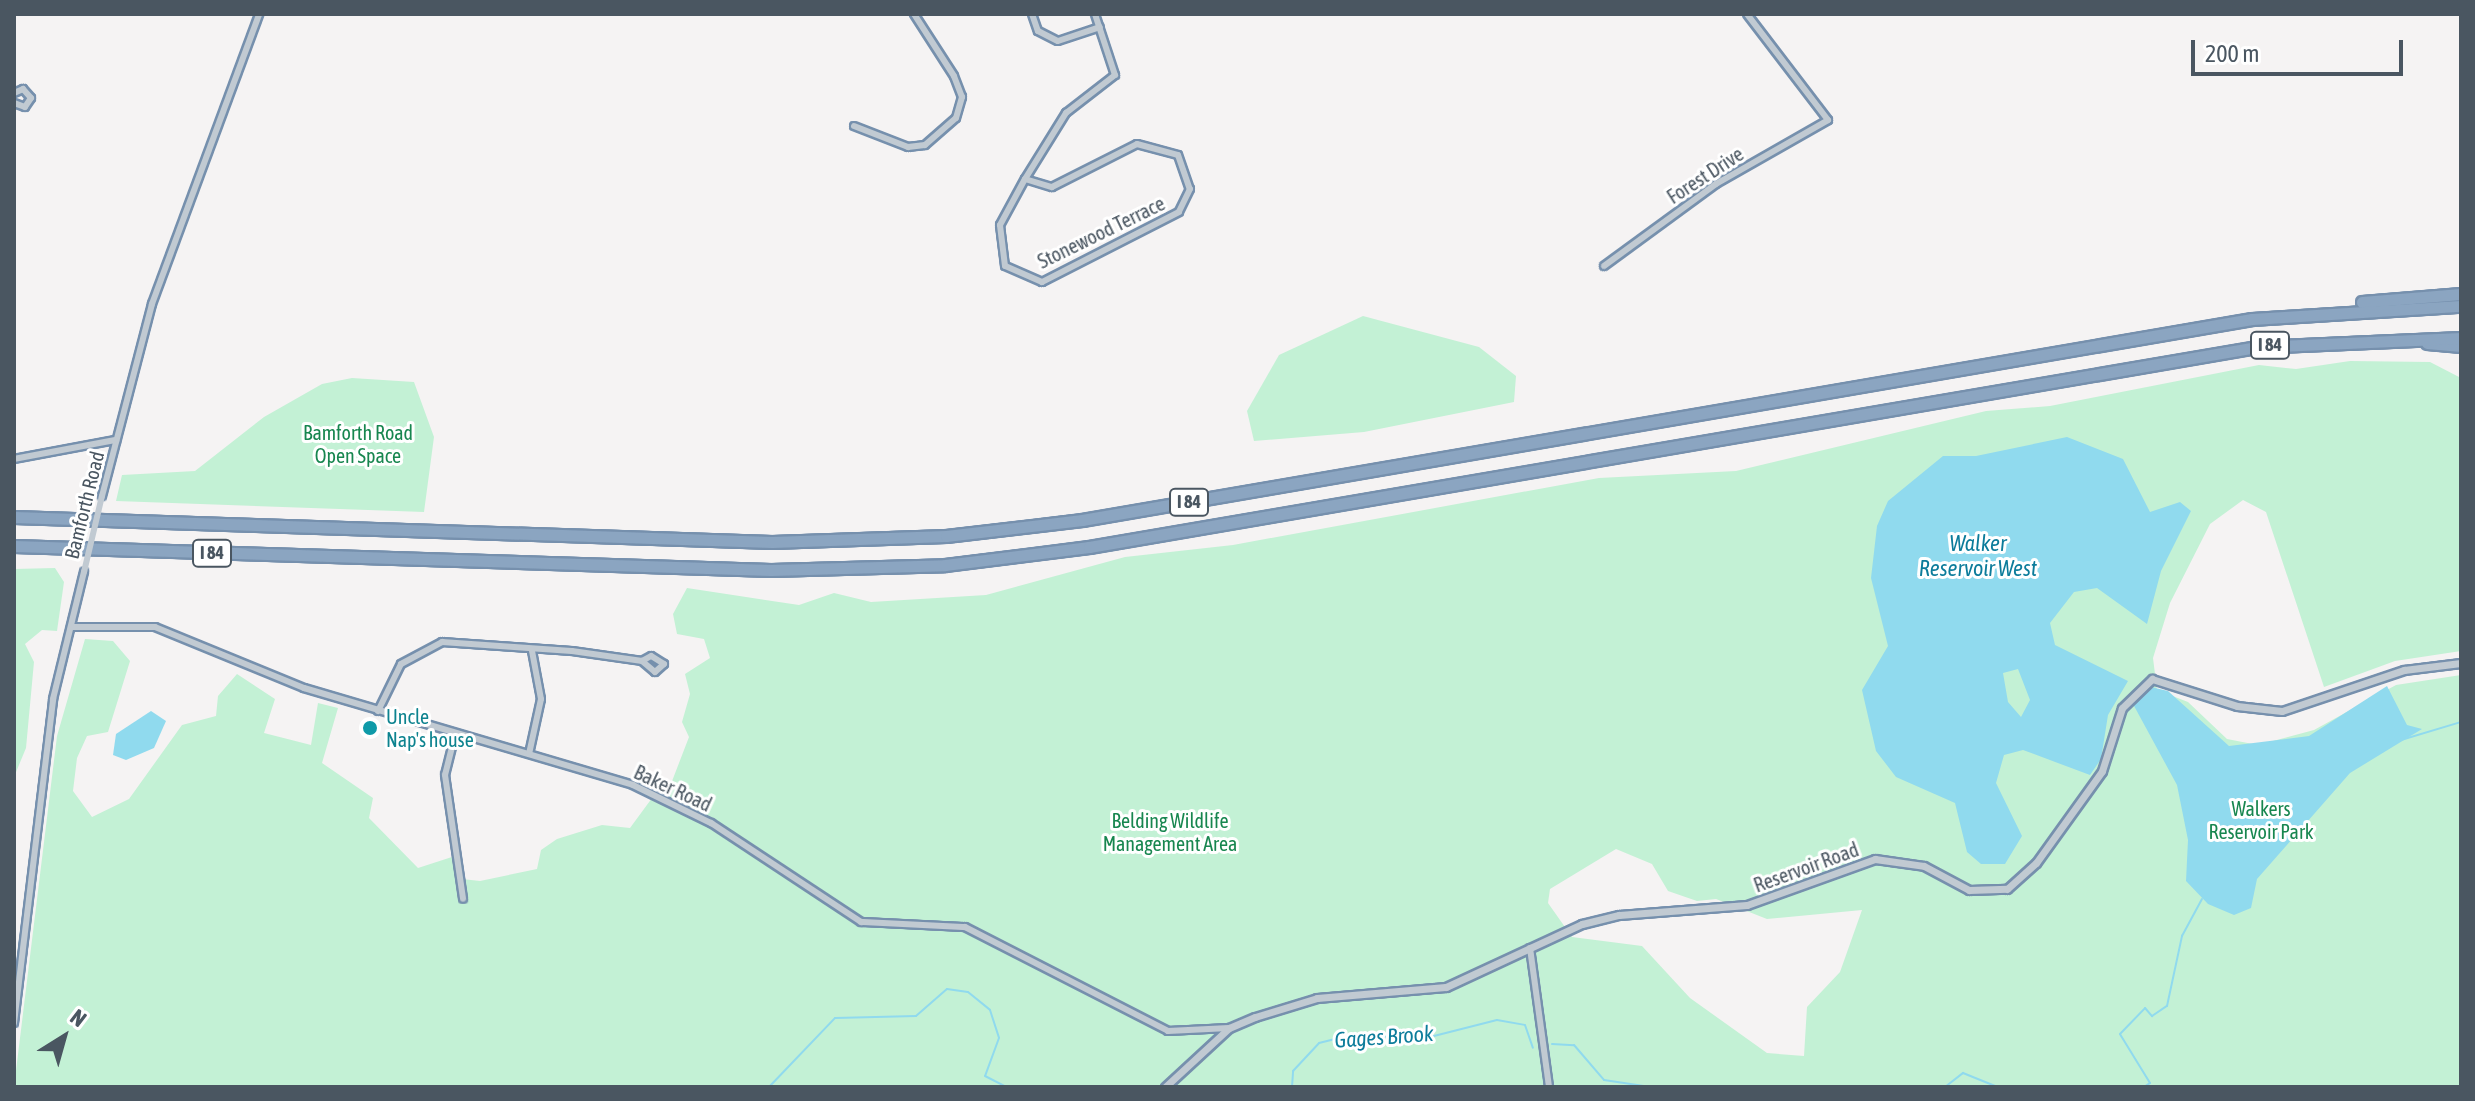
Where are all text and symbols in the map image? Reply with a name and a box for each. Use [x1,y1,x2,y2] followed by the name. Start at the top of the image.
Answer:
[2195,24,2407,74] scale bar
[2205,40,2259,67] text: 200 m
[1662,141,1748,209] street label: Forest Drive
[1033,191,1169,273] street label: Stonewood Terrace
[2250,331,2290,359] road number: I 84
[303,420,413,467] park label: Bamforth Road Open Space
[59,449,109,561] street label: Bamforth Road
[1169,488,1209,516] road number: I 84
[1919,530,2037,582] water label: Walker Reservoir West
[192,539,232,567] road number: I 84
[386,704,474,751] place label: Uncle Nap's house
[361,719,379,737] marker: Uncle Nap's house
[630,760,716,816] street label: Baker Road
[2208,796,2314,843] park label: Walkers Reservoir Park
[1103,808,1237,855] park label: Belding Wildlife Management Area
[1750,837,1862,897] street label: Reservoir Road
[24,997,104,1077] north arrow
[65,1004,91,1032] text: N
[1334,1020,1434,1054] water label: Gages Brook

